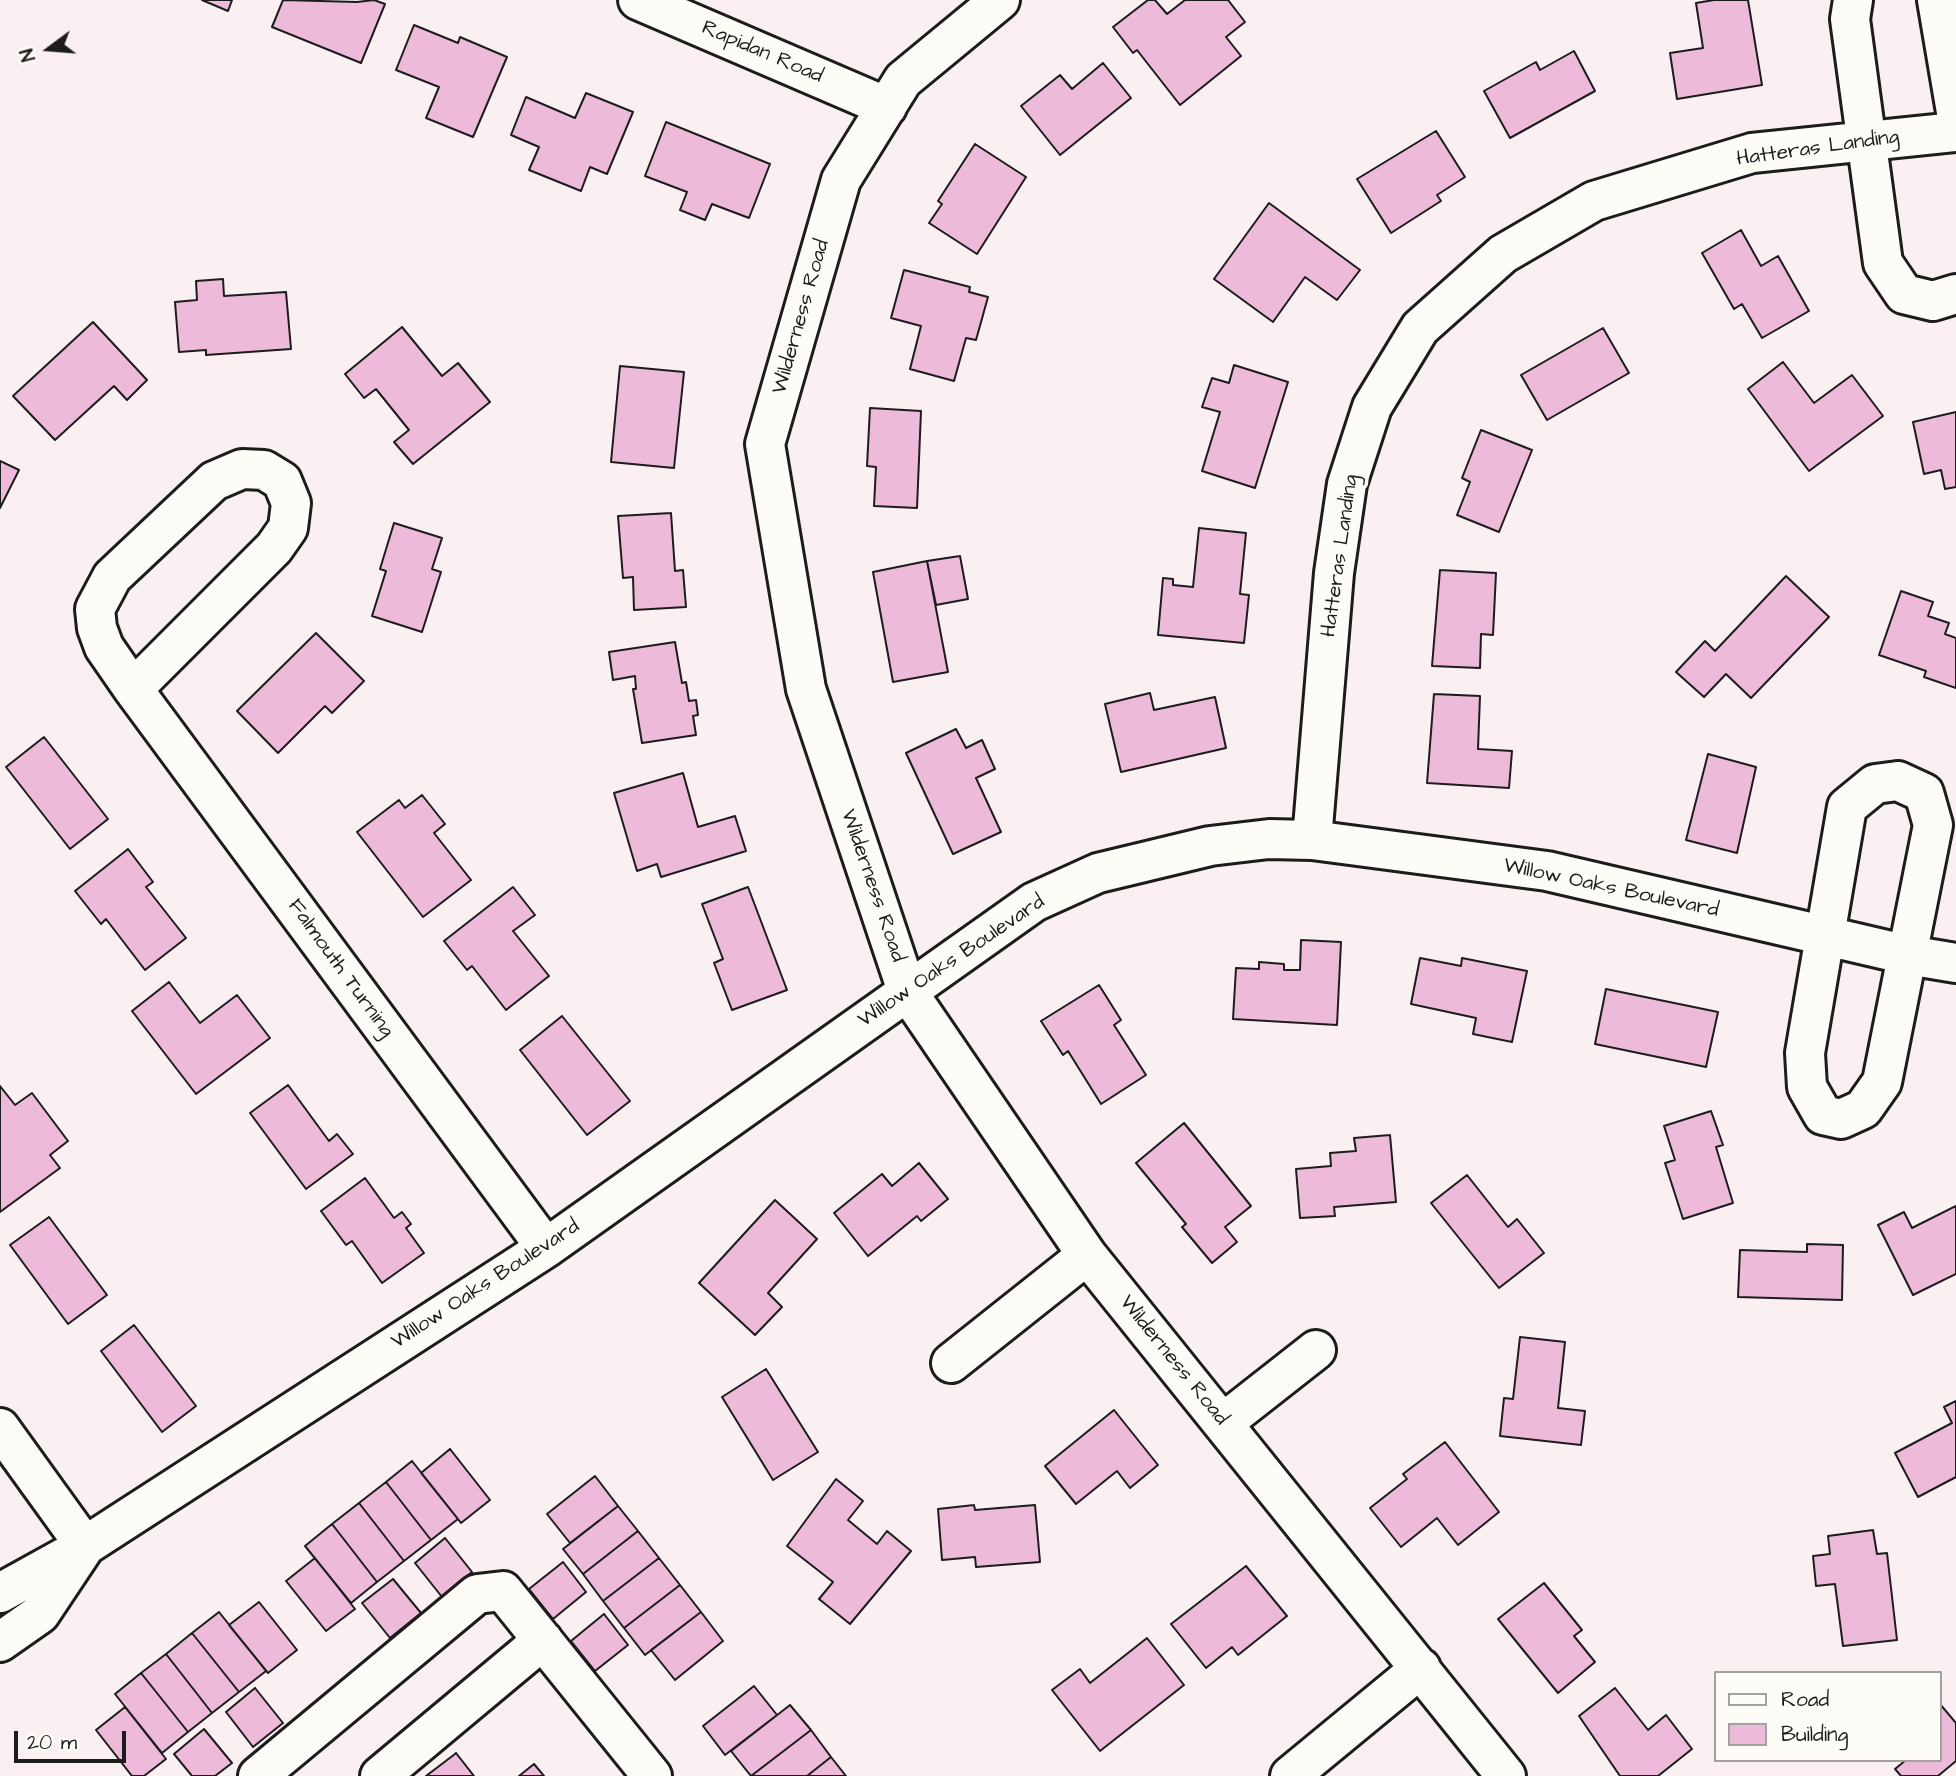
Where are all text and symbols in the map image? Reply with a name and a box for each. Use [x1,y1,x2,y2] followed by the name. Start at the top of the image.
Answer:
[14,14,84,84] north arrow
[698,16,826,90] street label: Rapidan Road
[14,45,43,64] text: N
[1735,125,1901,173] street label: Hatteras Landing
[768,237,836,397] street label: Wilderness Road
[1317,473,1365,639] street label: Hatteras Landing
[834,806,910,966] street label: Wilderness Road
[1501,854,1721,924] street label: Willow Oaks Boulevard
[854,890,1050,1034] street label: Willow Oaks Boulevard
[281,895,399,1043] street label: Falmouth Turning
[387,1215,585,1355] street label: Willow Oaks Boulevard
[1113,1291,1233,1431] street label: Wilderness Road
[1714,1671,1942,1762] legend
[1781,1685,1829,1714] text: Road
[18,1716,130,1760] scale bar
[1781,1720,1848,1749] text: Building
[27,1728,77,1757] text: 20 m

